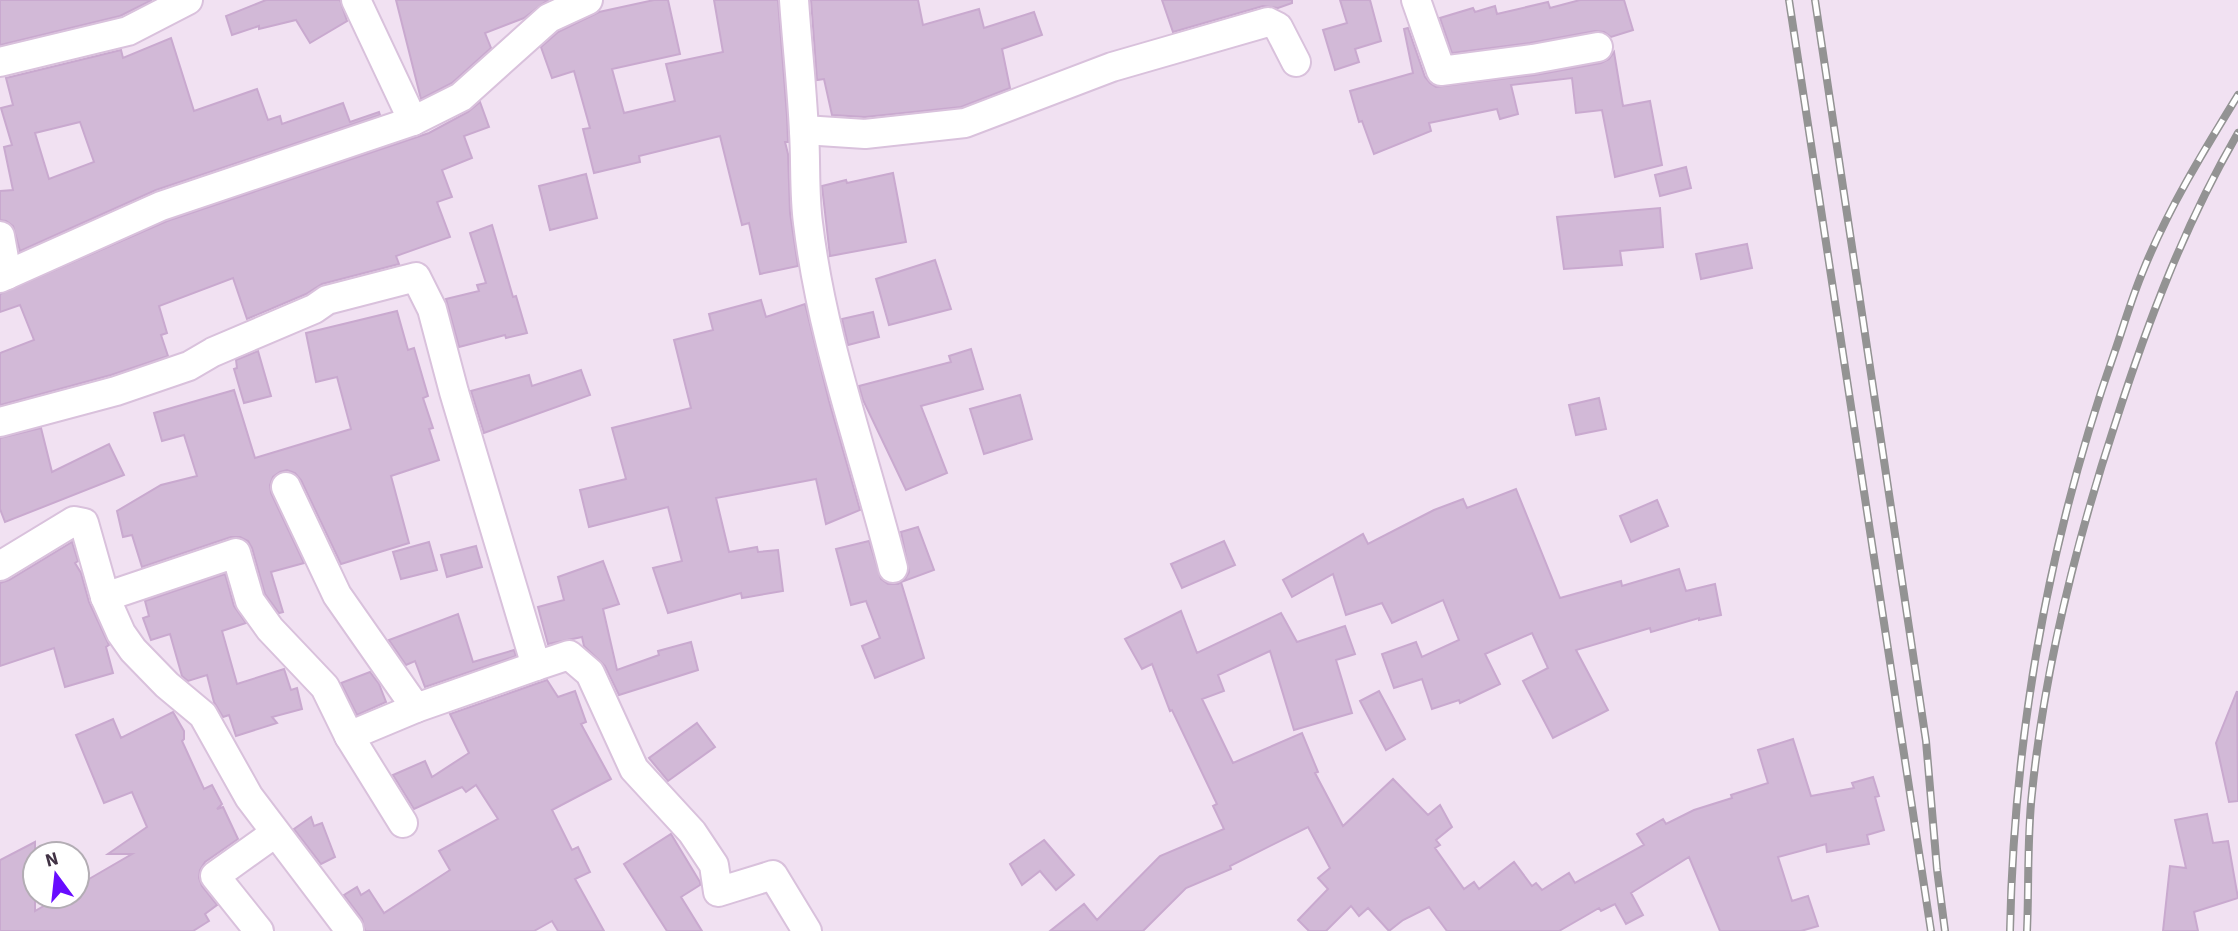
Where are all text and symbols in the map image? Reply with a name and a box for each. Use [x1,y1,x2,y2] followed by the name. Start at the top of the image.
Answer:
[21,840,91,910] north arrow
[42,845,62,875] text: N

